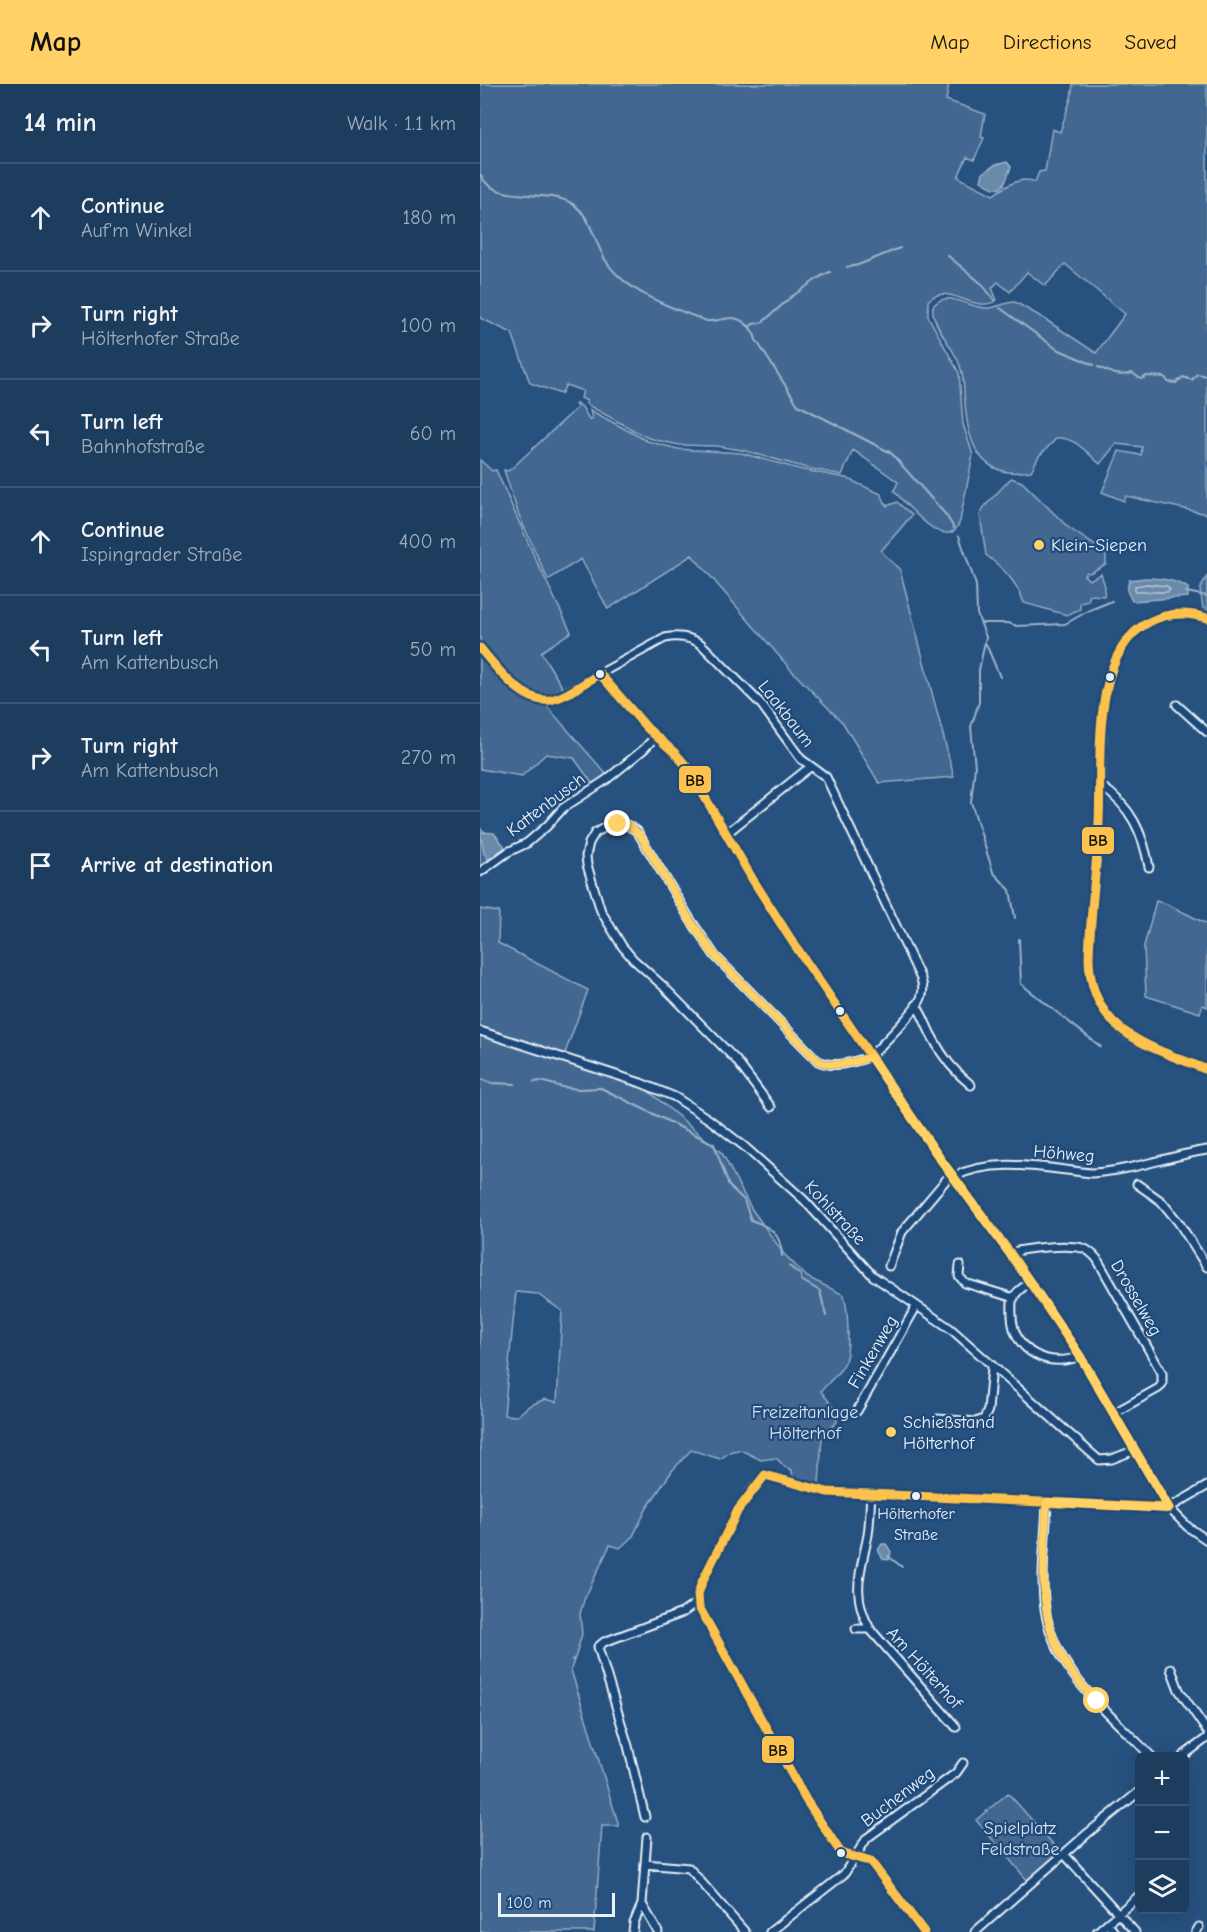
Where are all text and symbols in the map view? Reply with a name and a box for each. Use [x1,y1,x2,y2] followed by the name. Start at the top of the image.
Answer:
[30,26,81,58] text: Map
[930,30,970,54] text: Map
[1003,30,1092,54] text: Directions
[1125,30,1177,54] text: Saved
[24,108,97,138] text: 14 min
[347,112,456,135] text: Walk · 1.1 km
[81,193,164,219] text: Continue
[24,201,57,234] icon: ahead
[402,206,456,229] text: 180 m
[81,219,192,242] text: Auf'm Winkel
[81,301,178,327] text: Turn right
[24,309,57,342] icon: right
[401,314,456,337] text: 100 m
[81,327,240,350] text: Hölterhofer Straße
[81,409,163,435] text: Turn left
[24,417,57,450] icon: left
[410,422,456,445] text: 60 m
[81,435,205,458] text: Bahnhofstraße
[81,517,164,543] text: Continue
[24,525,57,558] icon: ahead
[399,530,456,553] text: 400 m
[1051,535,1147,556] place label: Klein-Siepen
[1032,538,1046,552] marker: Klein-Siepen
[81,543,242,566] text: Ispingrader Straße
[81,625,163,651] text: Turn left
[24,633,57,666] icon: left
[410,638,456,661] text: 50 m
[81,651,219,674] text: Am Kattenbusch
[594,668,606,680] unlabelled marker
[1104,671,1116,683] unlabelled marker
[753,676,819,752] street label: Laakbaum
[81,733,178,759] text: Turn right
[24,741,57,774] icon: right
[401,746,456,769] text: 270 m
[81,759,219,782] text: Am Kattenbusch
[678,765,712,794] line badge: BB
[503,769,589,841] street label: Kattenbusch
[685,772,705,790] text: BB
[604,810,630,836] route end
[1081,826,1115,855] line badge: BB
[1088,832,1108,850] text: BB
[24,849,57,882] icon: arrive
[81,852,273,878] text: Arrive at destination
[834,1005,846,1017] unlabelled marker
[1033,1141,1095,1167] street label: Höhweg
[800,1176,870,1250] street label: Kohlstraße
[1106,1256,1166,1340] street label: Drosselweg
[844,1312,902,1392] street label: Finkenweg
[752,1402,858,1444] park label: Freizeitanlage Hölterhof
[903,1412,995,1454] place label: Schießstand Hölterhof
[884,1425,898,1439] marker: Schießstand Hölterhof
[910,1490,922,1502] marker: Hölterhofer Straße
[877,1505,955,1544] place label: Hölterhofer Straße
[882,1623,967,1714] street label: Am Hölterhof
[1083,1687,1109,1713] route start
[761,1735,795,1764] line badge: BB
[768,1742,788,1760] text: BB
[1135,1752,1189,1914] map controls
[1135,1752,1189,1806] button: +
[857,1763,939,1831] street label: Buchenweg
[1135,1806,1189,1860] button: −
[980,1818,1060,1860] park label: Spielplatz Feldstraße
[835,1847,847,1859] unlabelled marker
[1135,1860,1189,1914] button: layers
[498,1890,615,1918] scale bar
[507,1894,551,1912] text: 100 m

